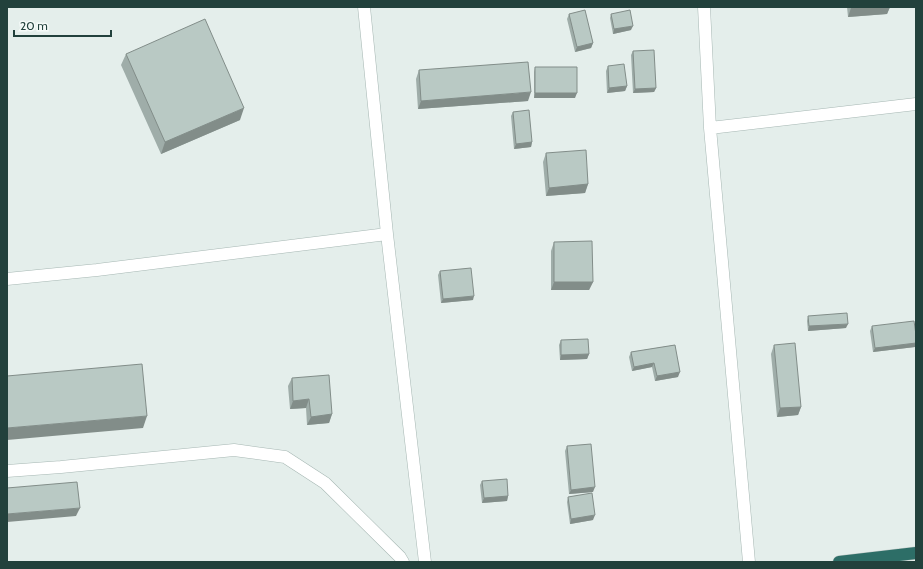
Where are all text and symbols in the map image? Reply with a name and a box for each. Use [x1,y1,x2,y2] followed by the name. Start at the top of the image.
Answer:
[14,12,111,38] scale bar
[20,18,48,33] text: 20 m

